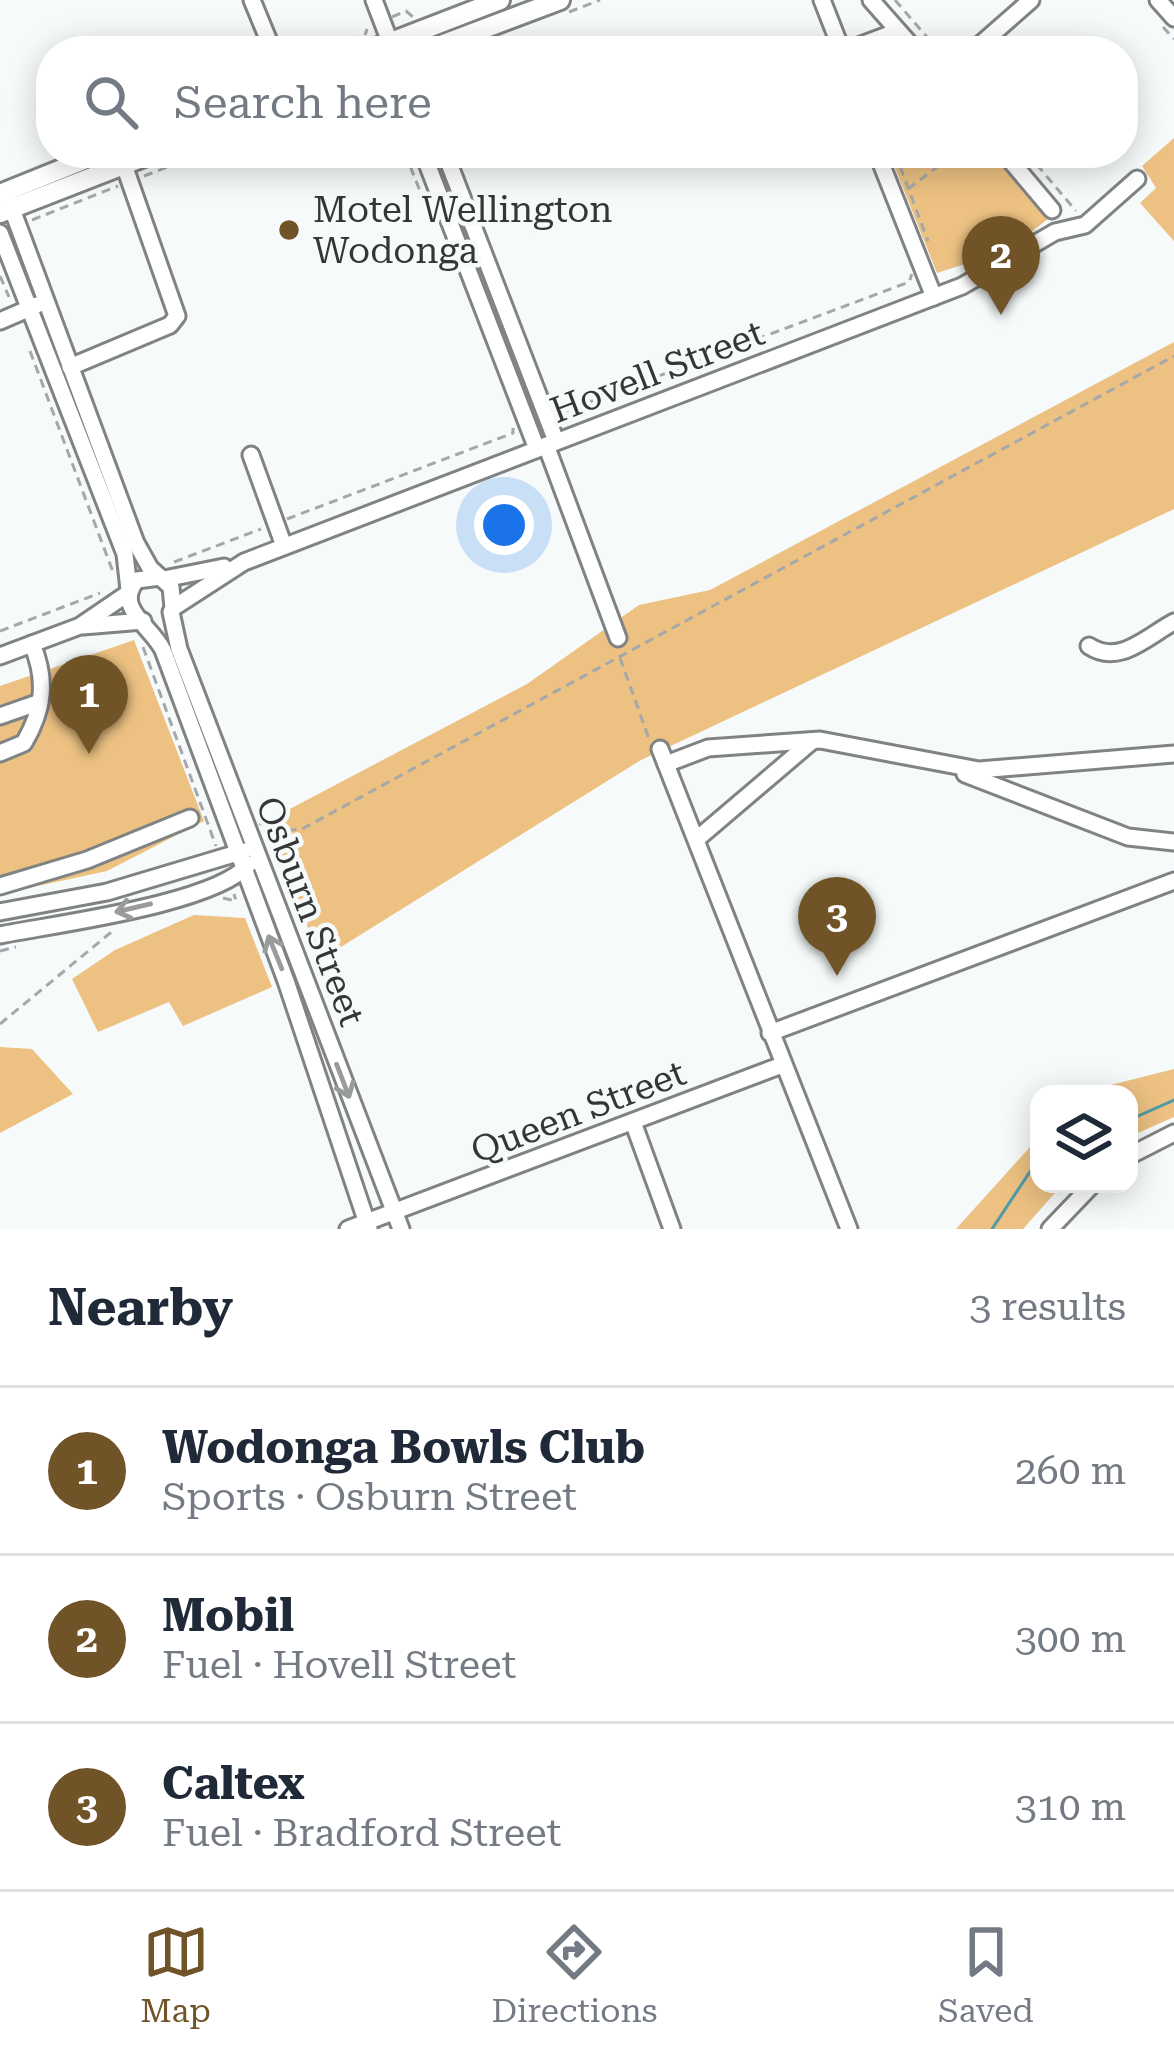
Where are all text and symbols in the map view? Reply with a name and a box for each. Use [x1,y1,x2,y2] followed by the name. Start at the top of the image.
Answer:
[36,36,1138,168] search box
[78,69,144,135] icon: search
[174,76,432,129] text: Search here
[313,189,613,272] place label: Motel Wellington Wodonga
[962,216,1040,315] pin: 2
[276,217,302,243] marker: Motel Wellington Wodonga
[545,312,770,432] street label: Hovell Street
[474,495,534,555] your location
[50,655,128,754] pin: 1
[247,791,373,1032] street label: Osburn Street
[798,877,876,976] pin: 3
[114,898,152,920] one-way arrow
[263,934,284,971] one-way arrow
[465,1052,692,1172] street label: Queen Street
[334,1061,356,1098] one-way arrow
[1030,1085,1138,1193] map controls
[1030,1085,1138,1193] button: layers
[48,1278,233,1337] text: Nearby
[969,1284,1126,1330] text: 3 results
[162,1421,645,1474] text: Wodonga Bowls Club
[76,1448,98,1494] text: 1
[1015,1448,1126,1494] text: 260 m
[162,1474,577,1520] text: Sports · Osburn Street
[162,1589,294,1642] text: Mobil
[76,1616,98,1662] text: 2
[1015,1616,1126,1662] text: 300 m
[162,1642,516,1688] text: Fuel · Hovell Street
[162,1757,305,1810] text: Caltex
[76,1784,98,1830] text: 3
[1015,1784,1126,1830] text: 310 m
[162,1810,561,1856] text: Fuel · Bradford Street
[140,1919,211,2030] tab: Map
[491,1919,657,2030] tab: Directions
[938,1919,1034,2030] tab: Saved

